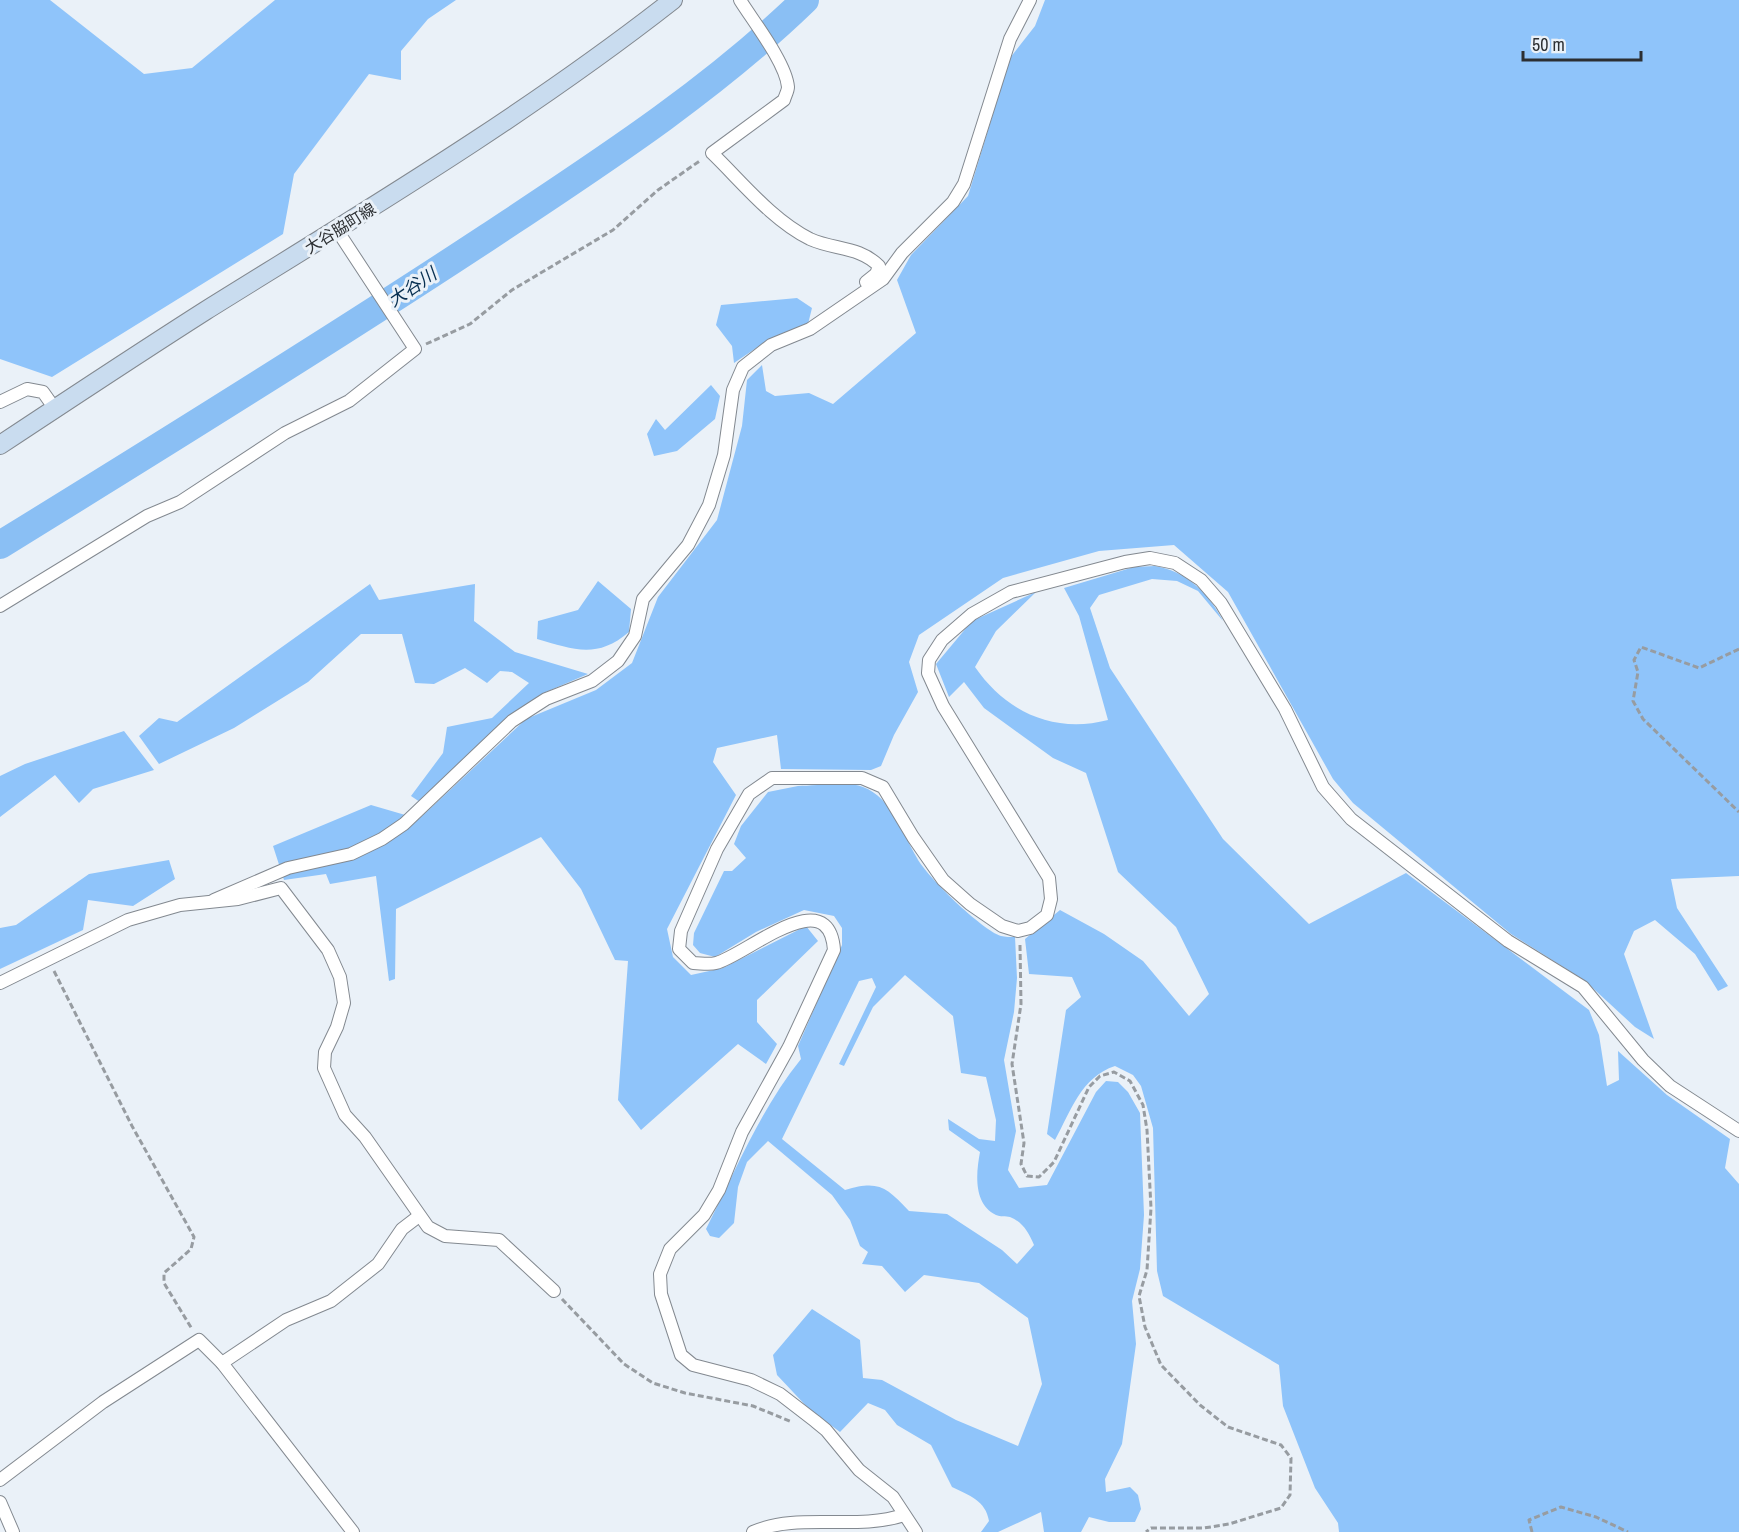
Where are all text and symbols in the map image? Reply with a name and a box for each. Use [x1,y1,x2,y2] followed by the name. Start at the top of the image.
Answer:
[1523,24,1642,62] scale bar
[1532,32,1565,57] text: 50 m
[300,197,380,259] street label: 大谷脇町線
[383,260,443,312] water label: 大谷川

